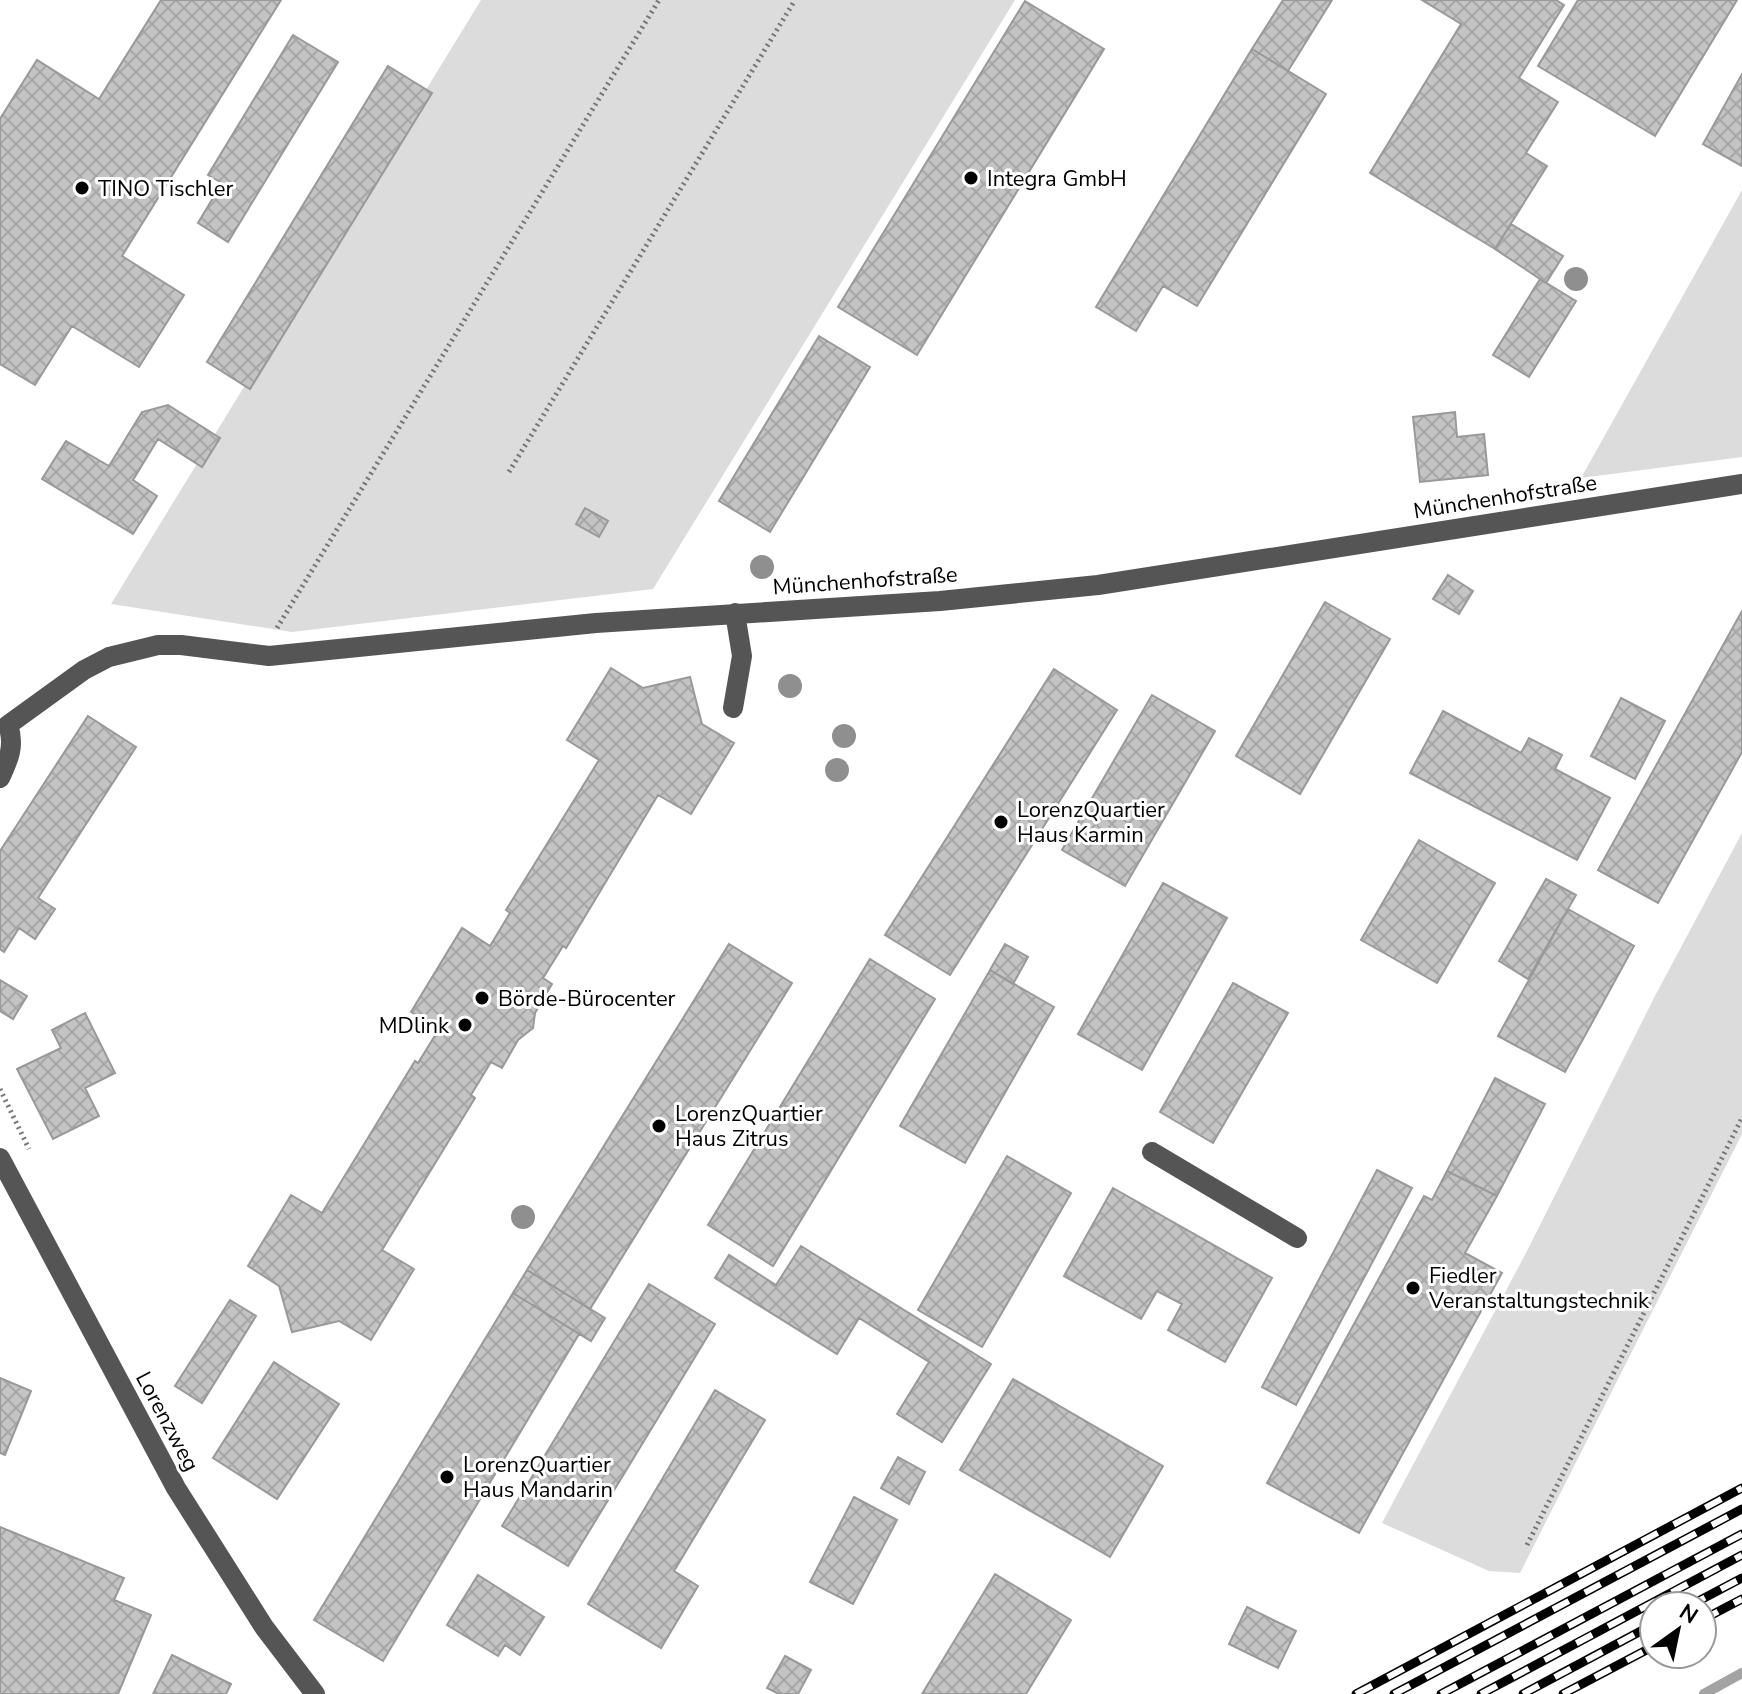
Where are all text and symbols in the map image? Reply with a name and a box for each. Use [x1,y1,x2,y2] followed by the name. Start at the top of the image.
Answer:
[987,164,1127,194] place label: Integra GmbH
[962,169,980,187] marker: Integra GmbH
[98,174,233,204] place label: TINO Tischler
[73,179,91,197] marker: TINO Tischler
[1411,468,1599,526] street label: Münchenhofstraße
[772,560,958,602] street label: Münchenhofstraße
[1017,795,1165,850] place label: LorenzQuartier Haus Karmin
[992,813,1010,831] marker: LorenzQuartier Haus Karmin
[498,984,676,1014] place label: Börde-Bürocenter
[473,989,491,1007] marker: Börde-Bürocenter
[379,1011,450,1041] place label: MDlink
[456,1016,474,1034] marker: MDlink
[675,1099,823,1154] place label: LorenzQuartier Haus Zitrus
[650,1117,668,1135] marker: LorenzQuartier Haus Zitrus
[1428,1261,1650,1316] place label: Fiedler Veranstaltungstechnik
[1404,1279,1422,1297] marker: Fiedler Veranstaltungstechnik
[128,1366,206,1477] street label: Lorenzweg
[463,1450,613,1505] place label: LorenzQuartier Haus Mandarin
[438,1468,456,1486] marker: LorenzQuartier Haus Mandarin
[1638,1590,1718,1670] north arrow
[1673,1597,1703,1631] text: N

